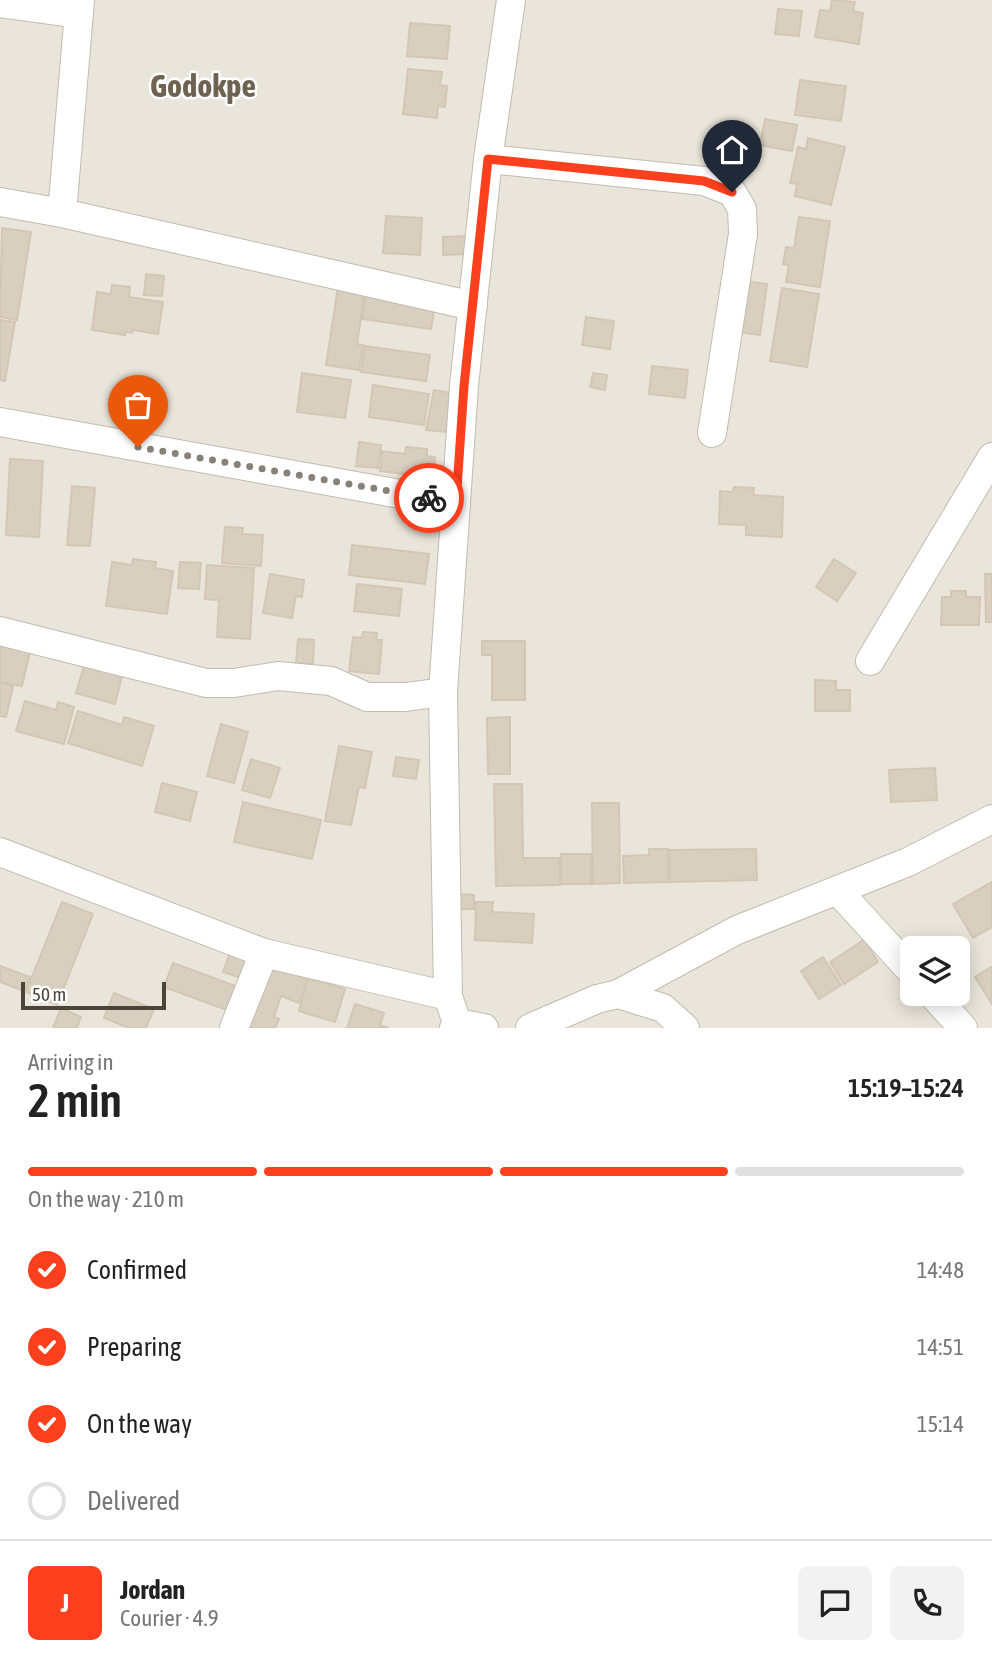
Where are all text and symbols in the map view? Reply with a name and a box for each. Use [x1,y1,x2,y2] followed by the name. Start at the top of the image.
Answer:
[150,67,256,104] district label: Godokpe
[702,120,762,192] pin
[713,131,751,169] icon: home
[108,375,168,447] pin
[119,386,157,424] icon: bag
[394,463,464,533] courier
[410,479,448,517] icon: bike
[900,936,970,1006] map controls
[900,936,970,1006] button: layers
[21,979,166,1011] scale bar
[32,983,66,1005] text: 50 m
[28,1049,114,1075] text: Arriving in
[848,1073,964,1103] text: 15:19–15:24
[28,1074,122,1127] text: 2 min
[28,1186,184,1212] text: On the way · 210 m
[28,1251,66,1289] icon: check
[87,1255,187,1285] text: Confirmed
[917,1257,964,1283] text: 14:48
[28,1328,66,1366] icon: check
[87,1332,181,1362] text: Preparing
[917,1334,964,1360] text: 14:51
[28,1405,66,1443] icon: check
[87,1409,192,1439] text: On the way
[917,1411,964,1437] text: 15:14
[87,1486,180,1516] text: Delivered
[798,1566,872,1640] button: chat
[890,1566,964,1640] button: phone
[120,1575,185,1605] text: Jordan
[61,1588,69,1618] text: J
[120,1605,219,1631] text: Courier · 4.9

